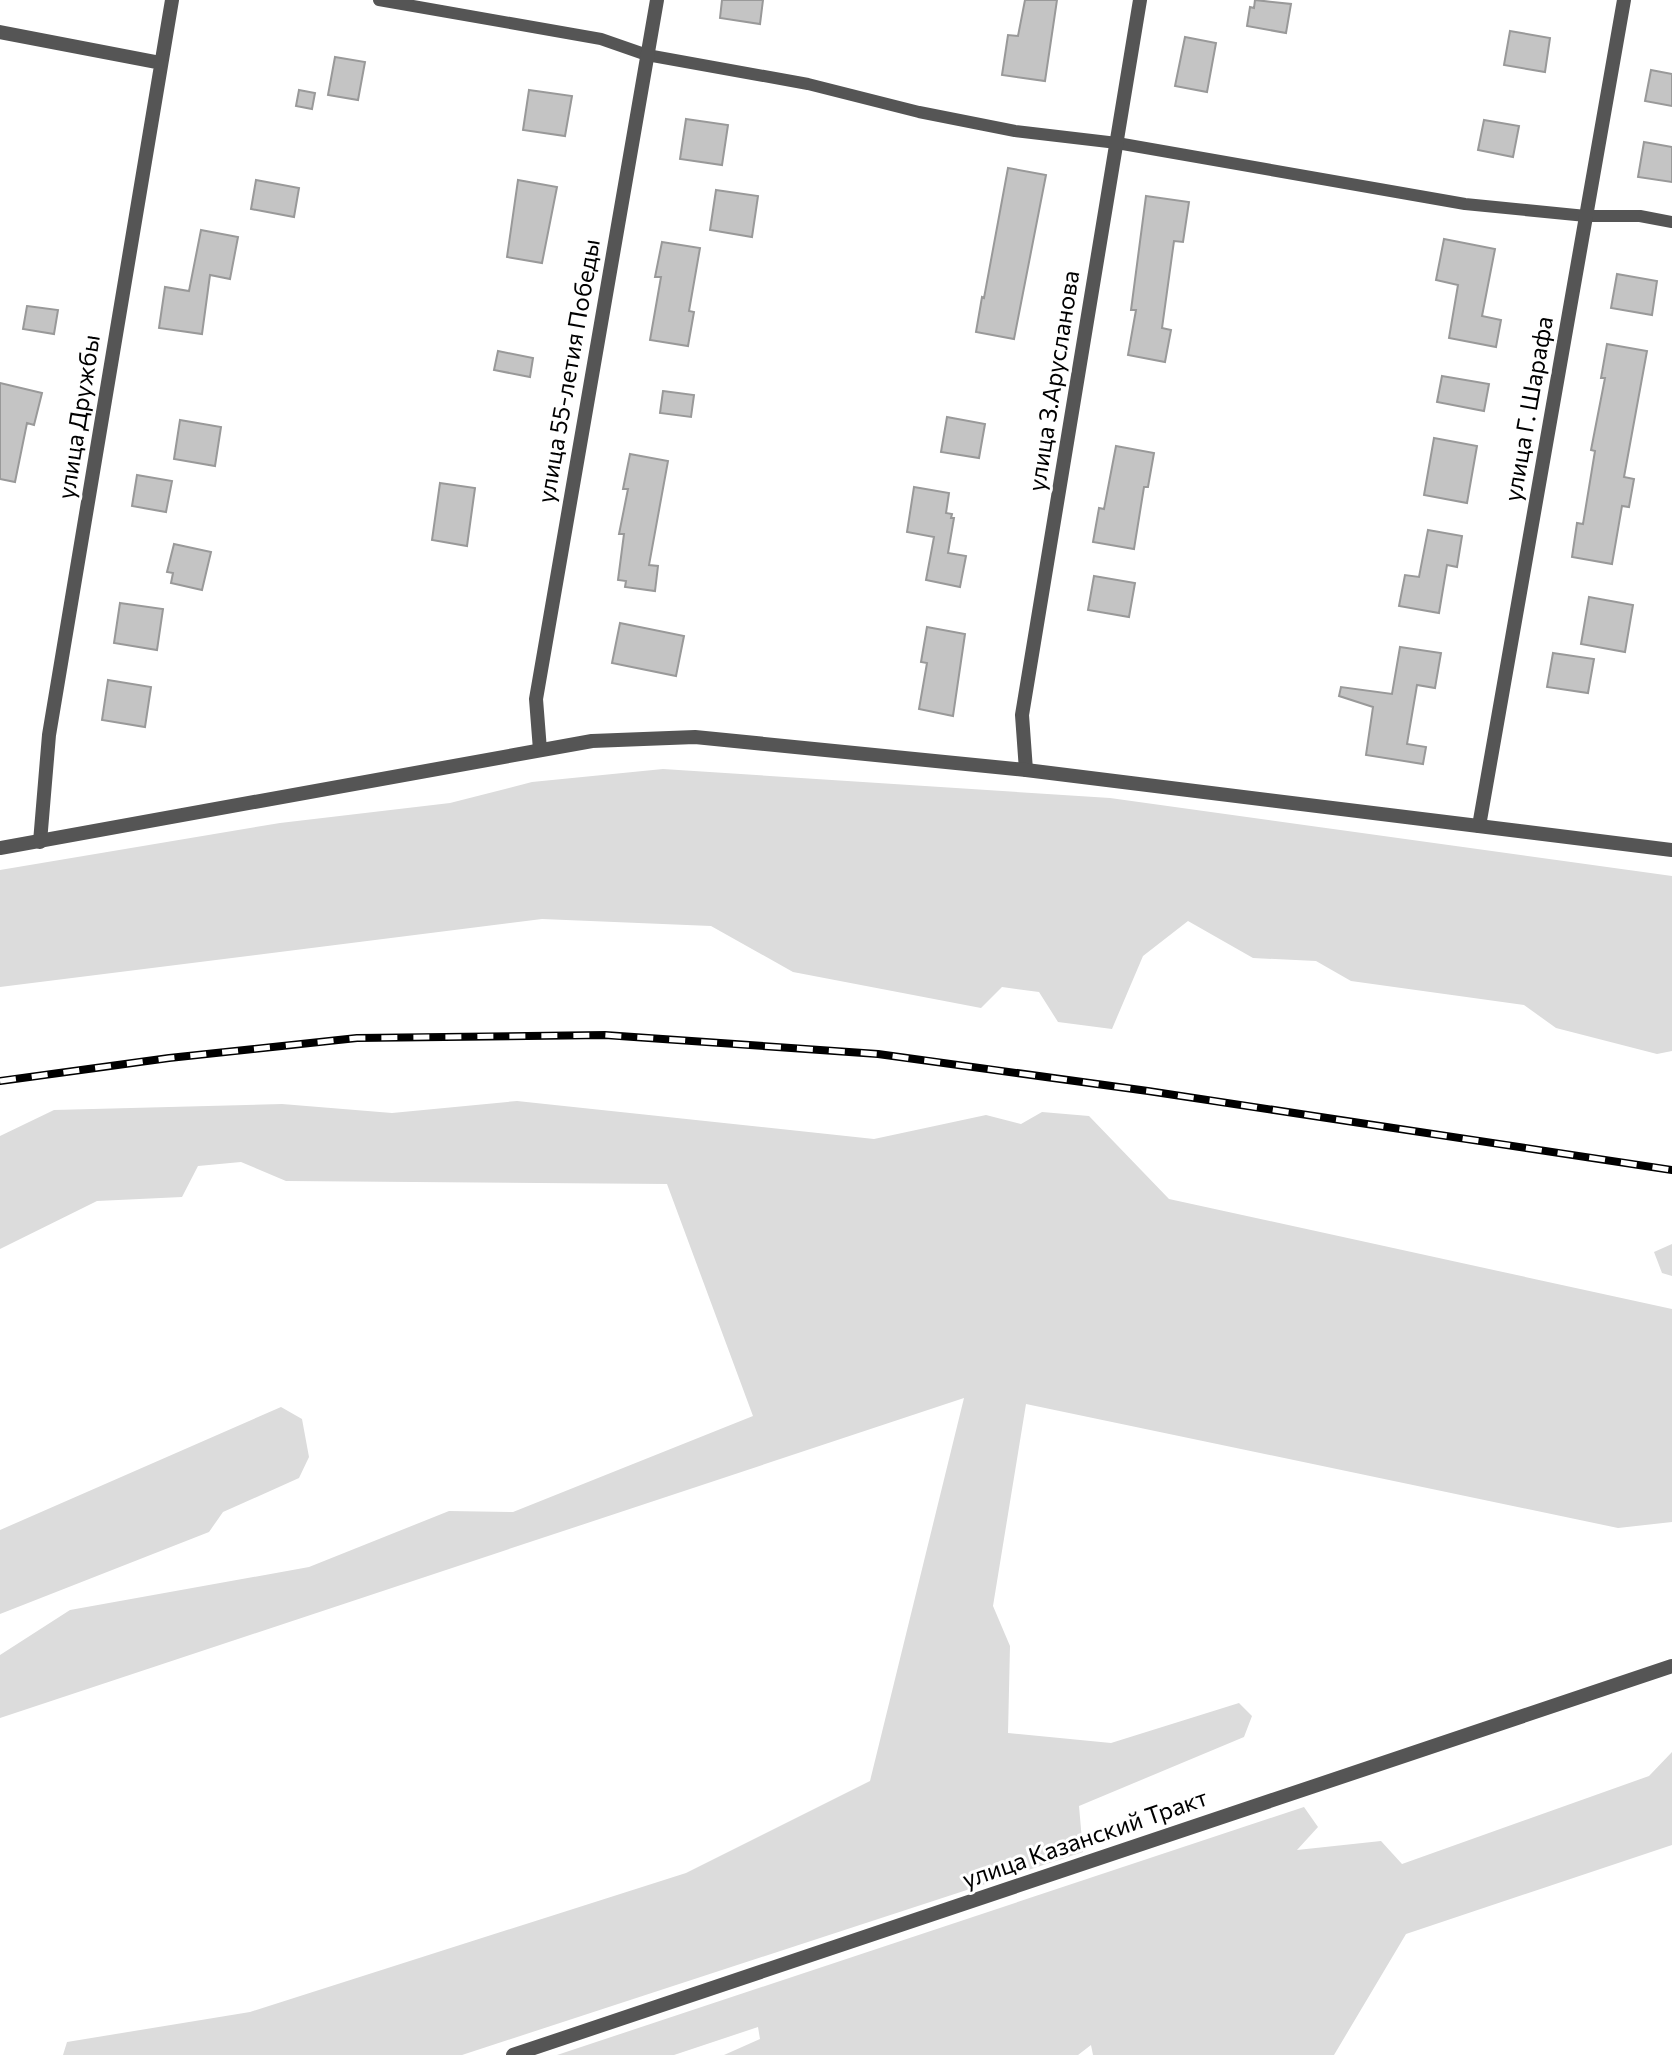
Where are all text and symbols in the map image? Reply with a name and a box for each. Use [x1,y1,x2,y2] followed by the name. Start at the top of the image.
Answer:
[530,236,605,505] street label: улица 55-летия Победы
[1021,268,1084,493] street label: улица З.Арусланова
[1497,314,1558,504] street label: улица Г. Шарафа
[50,332,105,501] street label: улица Дружбы
[958,1782,1211,1893] street label: улица Казанский Тракт

